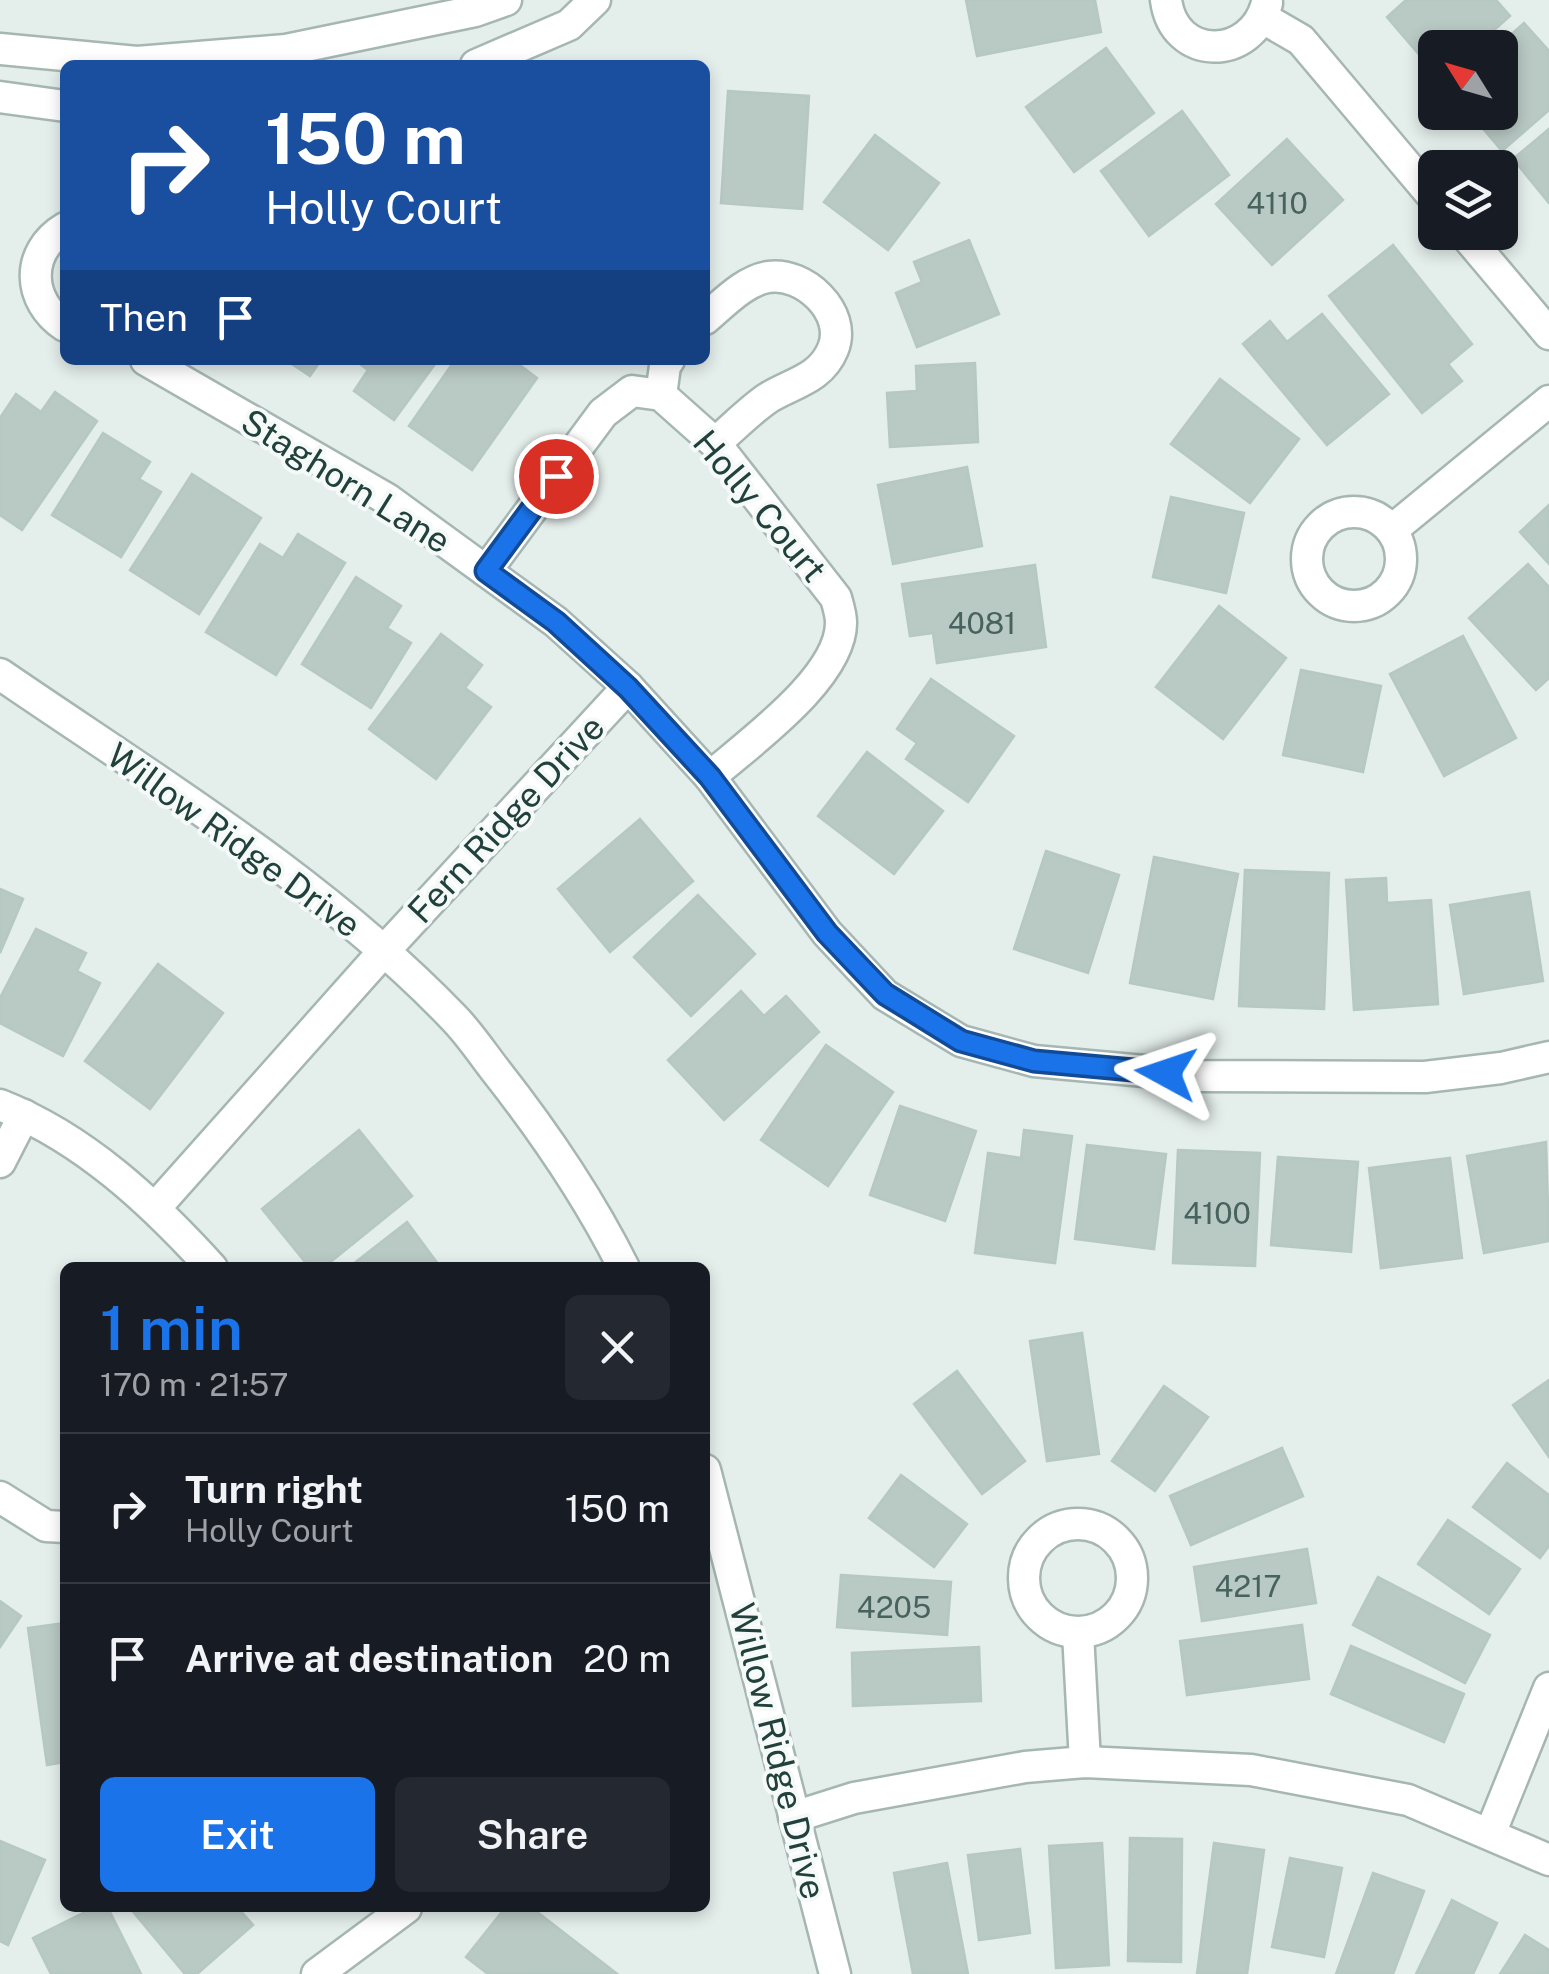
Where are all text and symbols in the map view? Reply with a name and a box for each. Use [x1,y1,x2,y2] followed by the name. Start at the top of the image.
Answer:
[1418,30,1518,130] north arrow
[1418,30,1518,250] map controls
[265,97,466,180] text: 150 m
[100,100,230,230] icon: right
[1418,150,1518,250] button: layers
[265,181,502,234] text: Holly Court
[1246,185,1308,221] house number: 4110
[208,290,263,345] icon: arrive
[100,295,188,340] text: Then
[234,400,458,562] street label: Staghorn Lane
[685,422,835,590] street label: Holly Court
[514,434,599,519] pin
[529,449,584,504] icon: arrive
[948,605,1016,641] house number: 4081
[399,707,613,931] street label: Fern Ridge Drive
[99,734,369,946] street label: Willow Ridge Drive
[1114,1021,1218,1125] position arrow
[1183,1195,1251,1231] house number: 4100
[100,1293,243,1364] text: 1 min
[565,1295,670,1400] button: close
[100,1366,288,1403] text: 170 m · 21:57
[185,1467,363,1512] text: Turn right
[100,1481,155,1536] icon: right
[565,1486,670,1531] text: 150 m
[185,1512,354,1549] text: Holly Court
[1215,1568,1281,1604] house number: 4217
[857,1589,931,1625] house number: 4205
[721,1599,835,1903] street label: Willow Ridge Drive
[100,1631,155,1686] icon: arrive
[185,1636,553,1681] text: Arrive at destination
[583,1636,671,1681] text: 20 m
[100,1777,375,1892] button: Exit
[395,1777,670,1892] button: Share

